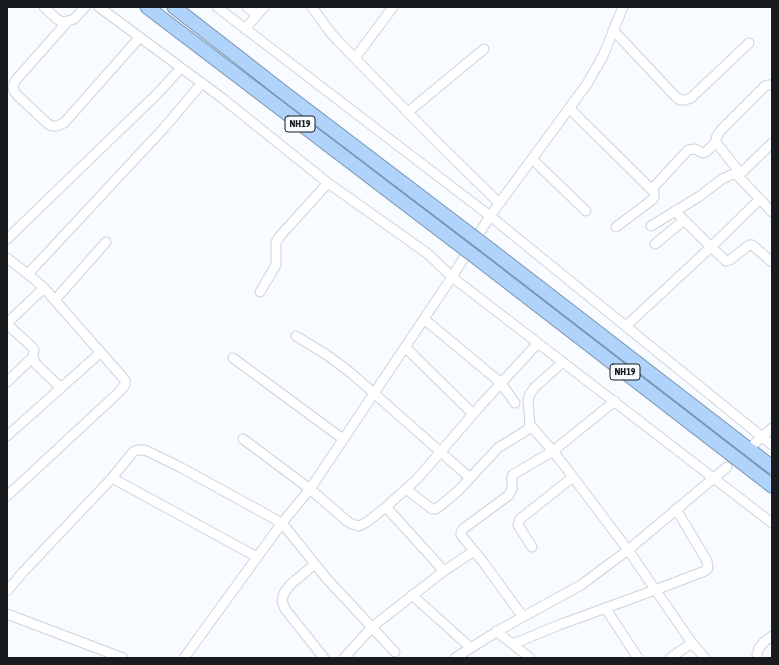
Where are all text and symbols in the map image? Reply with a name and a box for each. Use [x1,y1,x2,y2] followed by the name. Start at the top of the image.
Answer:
[285,116,315,132] road number: NH19
[610,364,640,380] road number: NH19

